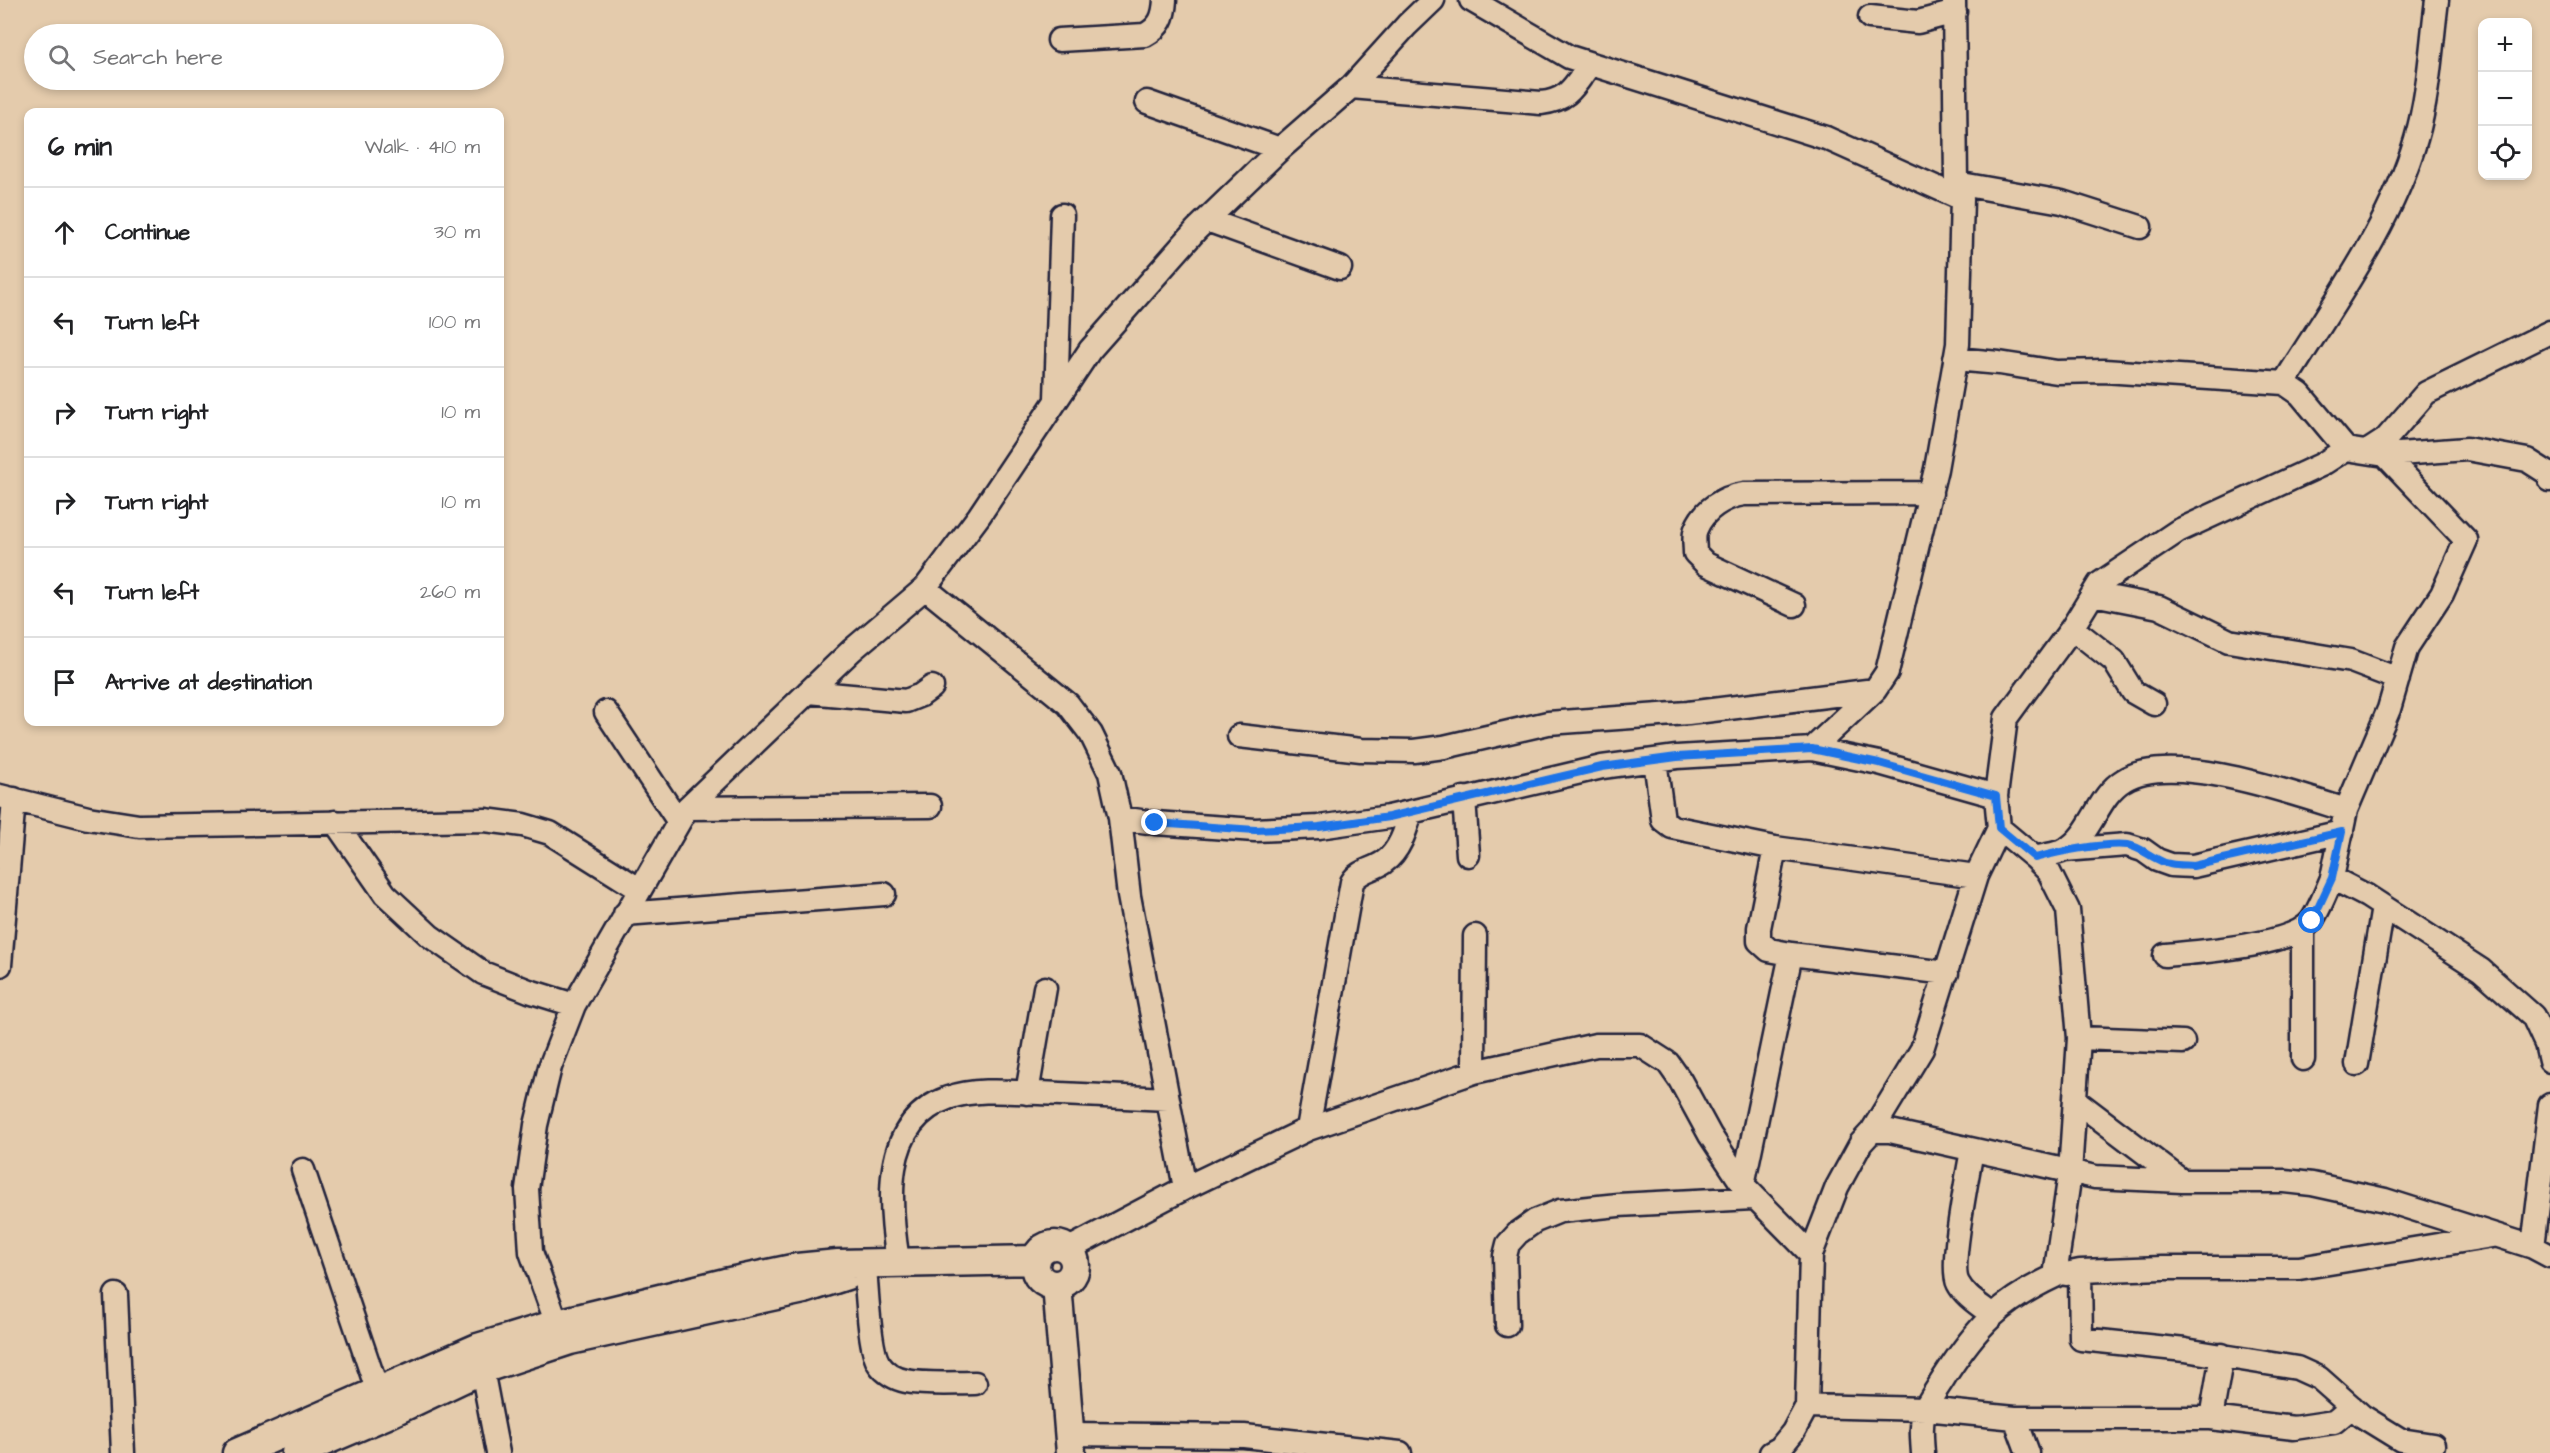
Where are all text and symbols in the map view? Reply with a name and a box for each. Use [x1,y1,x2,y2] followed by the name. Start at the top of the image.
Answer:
[2478,18,2532,180] map controls
[2478,18,2532,72] button: +
[24,24,504,90] search box
[45,41,78,74] icon: search
[93,42,223,73] text: Search here
[2478,72,2532,126] button: −
[2478,126,2532,180] button: locate
[48,129,112,165] text: 6 min
[364,133,480,161] text: Walk · 410 m
[48,216,81,249] icon: ahead
[105,217,190,248] text: Continue
[434,218,480,246] text: 30 m
[48,306,81,339] icon: left
[105,307,199,338] text: Turn left
[429,308,480,336] text: 100 m
[48,396,81,429] icon: right
[105,397,208,428] text: Turn right
[441,398,480,426] text: 10 m
[48,486,81,519] icon: right
[105,487,208,518] text: Turn right
[441,488,480,516] text: 10 m
[48,576,81,609] icon: left
[105,577,199,608] text: Turn left
[420,578,480,606] text: 260 m
[48,666,81,699] icon: arrive
[105,667,312,698] text: Arrive at destination
[1141,809,1167,835] route end
[2298,907,2324,933] route start

